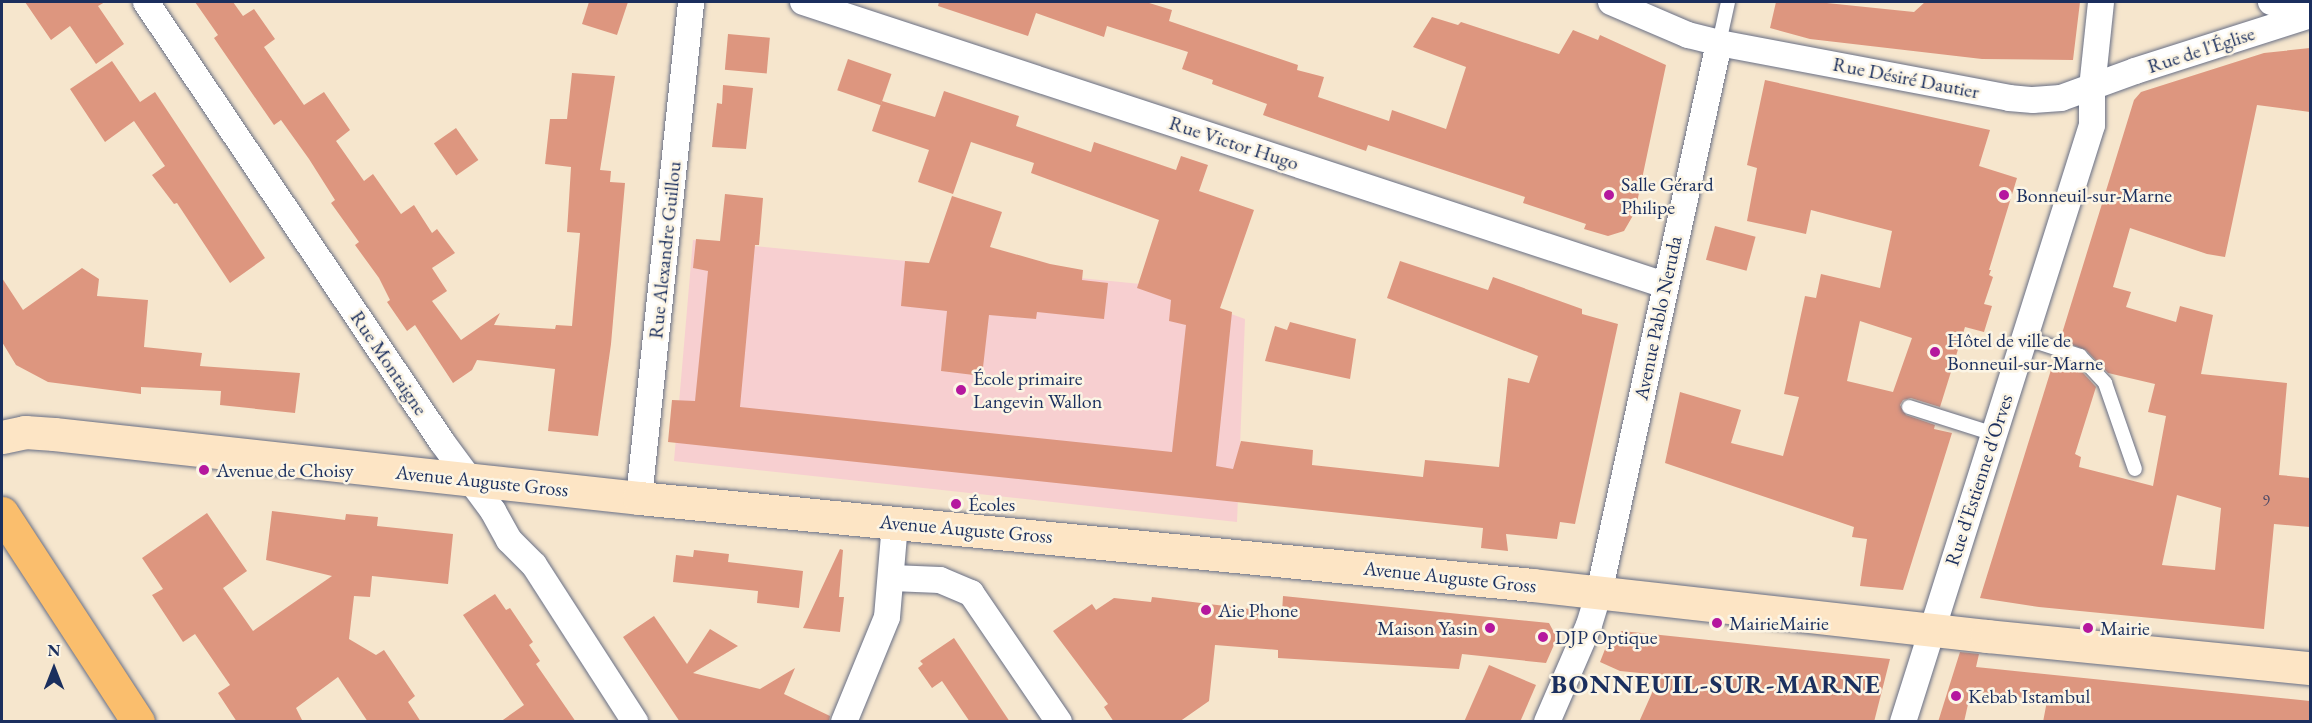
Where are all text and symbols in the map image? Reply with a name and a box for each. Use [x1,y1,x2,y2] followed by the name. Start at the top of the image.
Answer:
[2144,21,2258,79] street label: Rue de l'Église
[1831,52,1981,104] street label: Rue Désiré Dautier
[1166,111,1302,175] street label: Rue Victor Hugo
[644,160,686,340] street label: Rue Alexandre Guillou
[1621,172,1714,219] place label: Salle Gérard Philipe
[2016,183,2172,207] place label: Bonneuil-sur-Marne
[1602,188,1616,202] marker: Salle Gérard Philipe
[1997,188,2011,202] marker: Bonneuil-sur-Marne
[1629,234,1687,402] street label: Avenue Pablo Neruda
[345,306,433,420] street label: Rue Montaigne
[1947,328,2103,375] place label: Hôtel de ville de Bonneuil-sur-Marne
[1928,345,1942,359] marker: Hôtel de ville de Bonneuil-sur-Marne
[973,366,1102,413] place label: École primaire Langevin Wallon
[954,383,968,397] marker: École primaire Langevin Wallon
[1940,391,2018,569] street label: Rue d'Estienne d'Orves
[216,458,354,482] place label: Avenue de Choisy
[394,460,570,502] street label: Avenue Auguste Gross
[197,463,211,477] marker: Avenue de Choisy
[2262,491,2270,511] house number: 9
[968,492,1015,516] place label: Écoles
[949,497,963,511] marker: Écoles
[878,509,1054,549] street label: Avenue Auguste Gross
[1362,556,1538,598] street label: Avenue Auguste Gross
[1218,598,1298,622] place label: Aie Phone
[1199,603,1213,617] marker: Aie Phone
[1729,611,1829,635] place label: MairieMairie
[1377,616,1478,640] place label: Maison Yasin
[1710,616,1724,630] marker: MairieMairie
[2100,616,2150,640] place label: Mairie
[1483,621,1497,635] marker: Maison Yasin
[2081,621,2095,635] marker: Mairie
[1555,625,1658,649] place label: DJP Optique
[1536,630,1550,644] marker: DJP Optique
[24,639,84,699] north arrow
[48,640,60,661] text: N
[1551,669,1881,701] district label: BONNEUIL-SUR-MARNE
[1968,684,2090,708] place label: Kebab Istambul
[1949,689,1963,703] marker: Kebab Istambul

